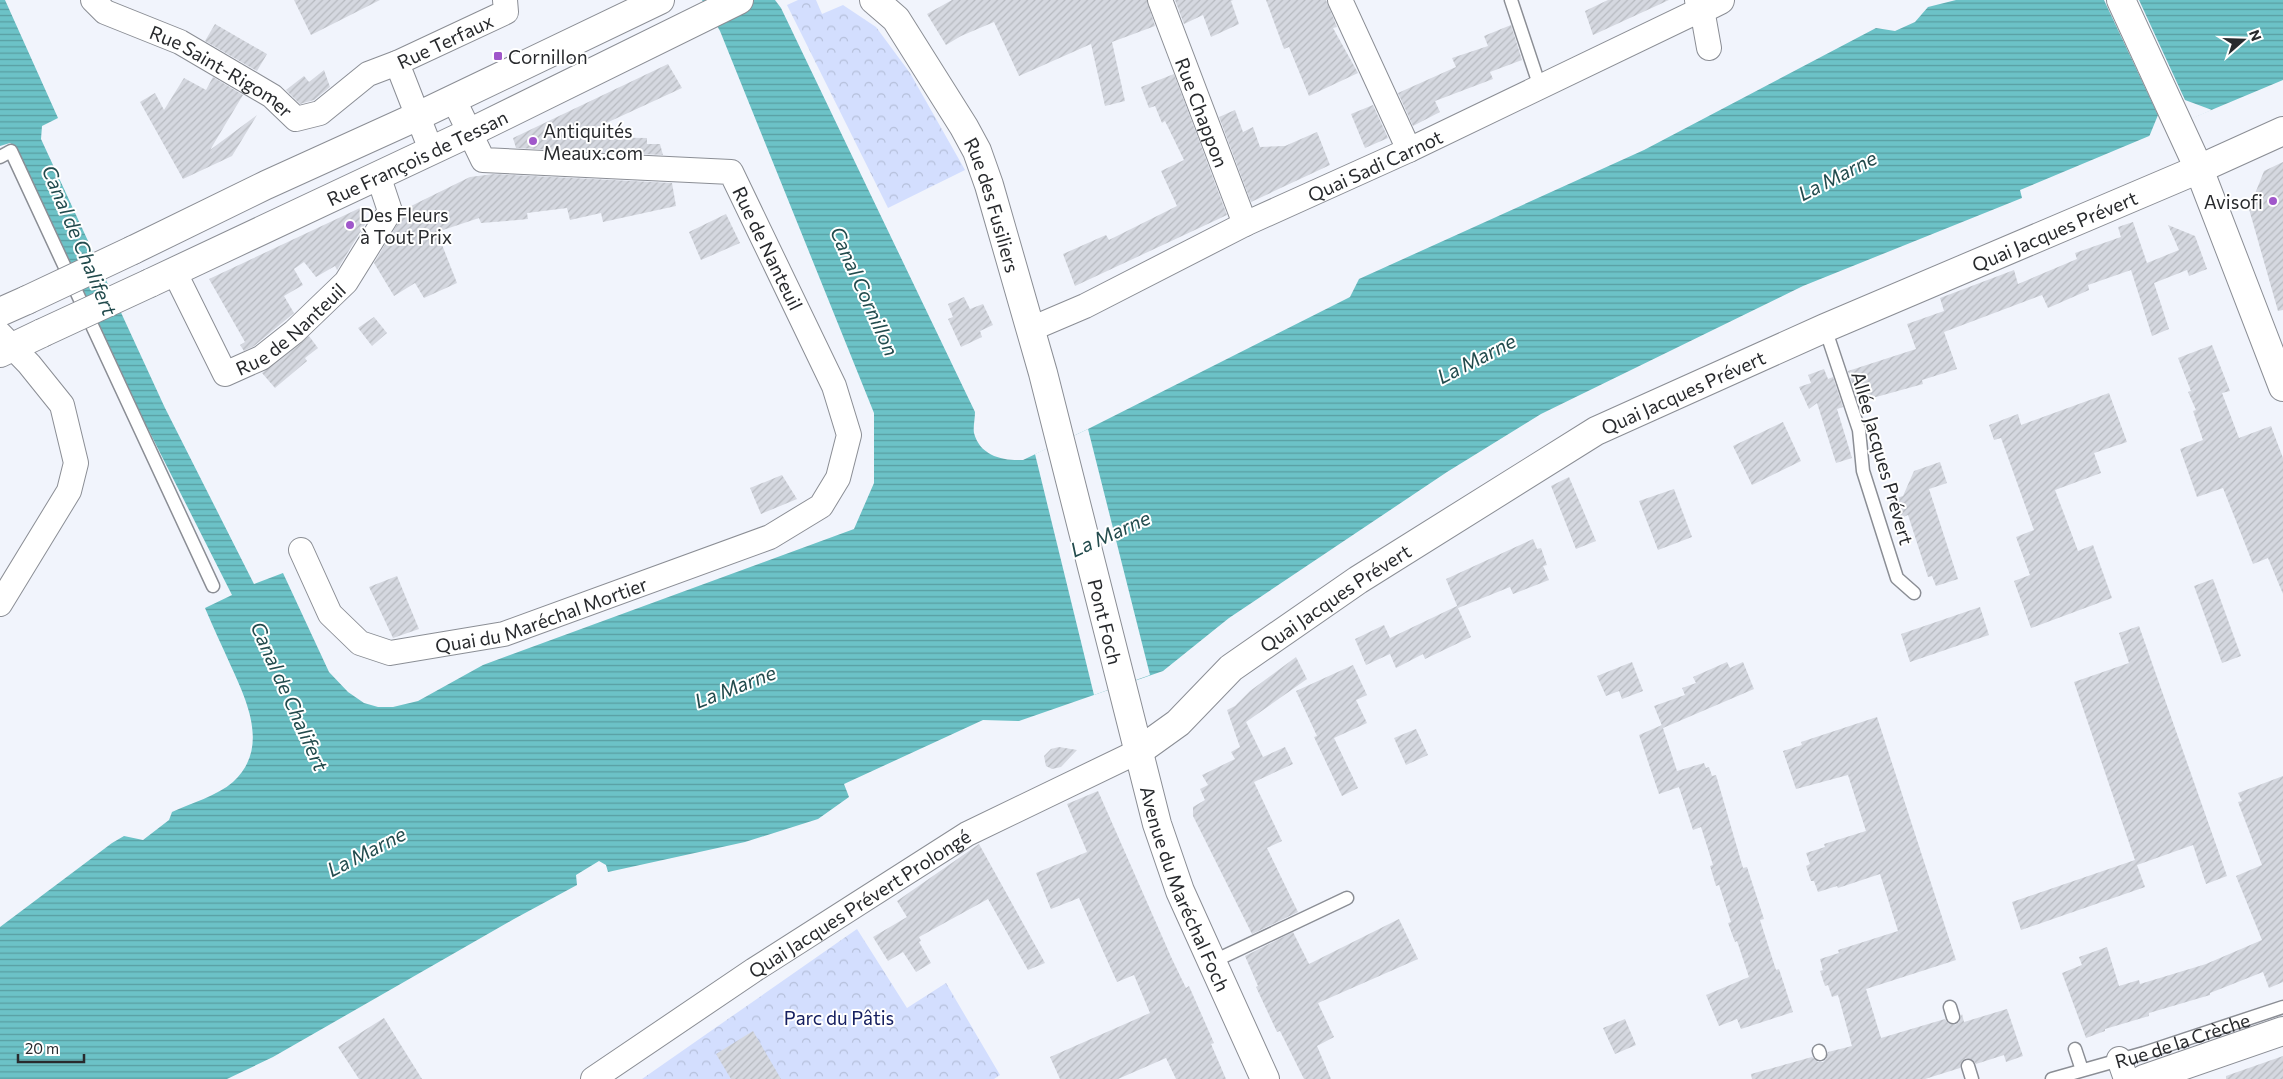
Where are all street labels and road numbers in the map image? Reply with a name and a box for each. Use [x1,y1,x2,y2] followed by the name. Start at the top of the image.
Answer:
[393,8,496,73] street label: Rue Terfaux
[147,20,298,122] street label: Rue Saint-Rigomer
[1171,54,1234,170] street label: Rue Chappon
[323,104,511,210] street label: Rue François de Tessan
[1304,124,1446,206] street label: Quai Sadi Carnot
[960,133,1025,275] street label: Rue des Fusiliers
[728,182,808,314] street label: Rue de Nanteuil
[1968,185,2141,276] street label: Quai Jacques Prévert
[232,278,350,379] street label: Rue de Nanteuil
[1597,345,1769,439] street label: Quai Jacques Prévert
[1847,369,1919,547] street label: Allée Jacques Prévert
[1255,538,1415,656] street label: Quai Jacques Prévert
[433,571,651,657] street label: Quai du Maréchal Mortier
[1084,576,1128,667] street label: Pont Foch
[1136,783,1235,995] street label: Avenue du Maréchal Foch
[744,824,974,982] street label: Quai Jacques Prévert Prolongé
[2112,1007,2253,1072] street label: Rue de la Crèche

